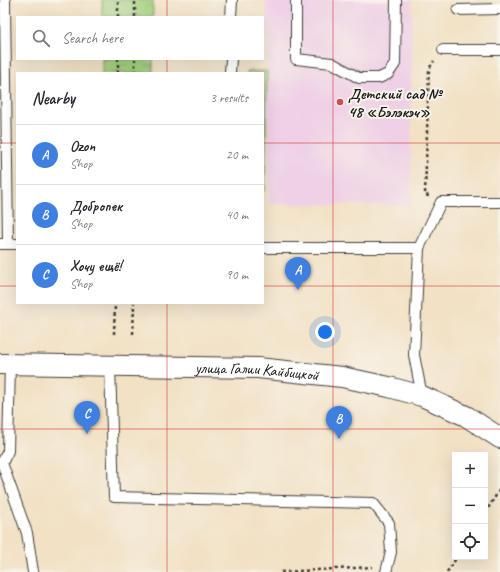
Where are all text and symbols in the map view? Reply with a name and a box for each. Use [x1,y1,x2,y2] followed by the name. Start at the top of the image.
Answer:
[16,16,264,60] search box
[30,27,52,49] icon: search
[62,29,123,48] text: Search here
[348,84,444,122] place label: Детский сад № 48 «Бэлэкэч»
[32,88,75,109] text: Nearby
[210,90,248,106] text: 3 results
[335,97,345,107] marker: Детский сад № 48 «Бэлэкэч»
[70,137,95,156] text: Ozon
[42,147,48,163] text: A
[226,147,248,163] text: 20 m
[70,156,92,172] text: Shop
[70,197,122,216] text: Добропек
[42,207,48,223] text: B
[226,207,248,223] text: 40 m
[70,216,92,232] text: Shop
[70,257,121,276] text: Хочу ещё!
[285,257,311,290] pin: A
[42,267,48,283] text: C
[226,267,248,283] text: 90 m
[70,276,92,292] text: Shop
[315,322,335,342] your location
[194,358,321,386] street label: улица Галии Кайбицкой
[74,401,100,434] pin: C
[326,406,352,439] pin: B
[452,452,488,560] map controls
[452,452,488,488] button: +
[452,488,488,524] button: −
[452,524,488,560] button: locate

